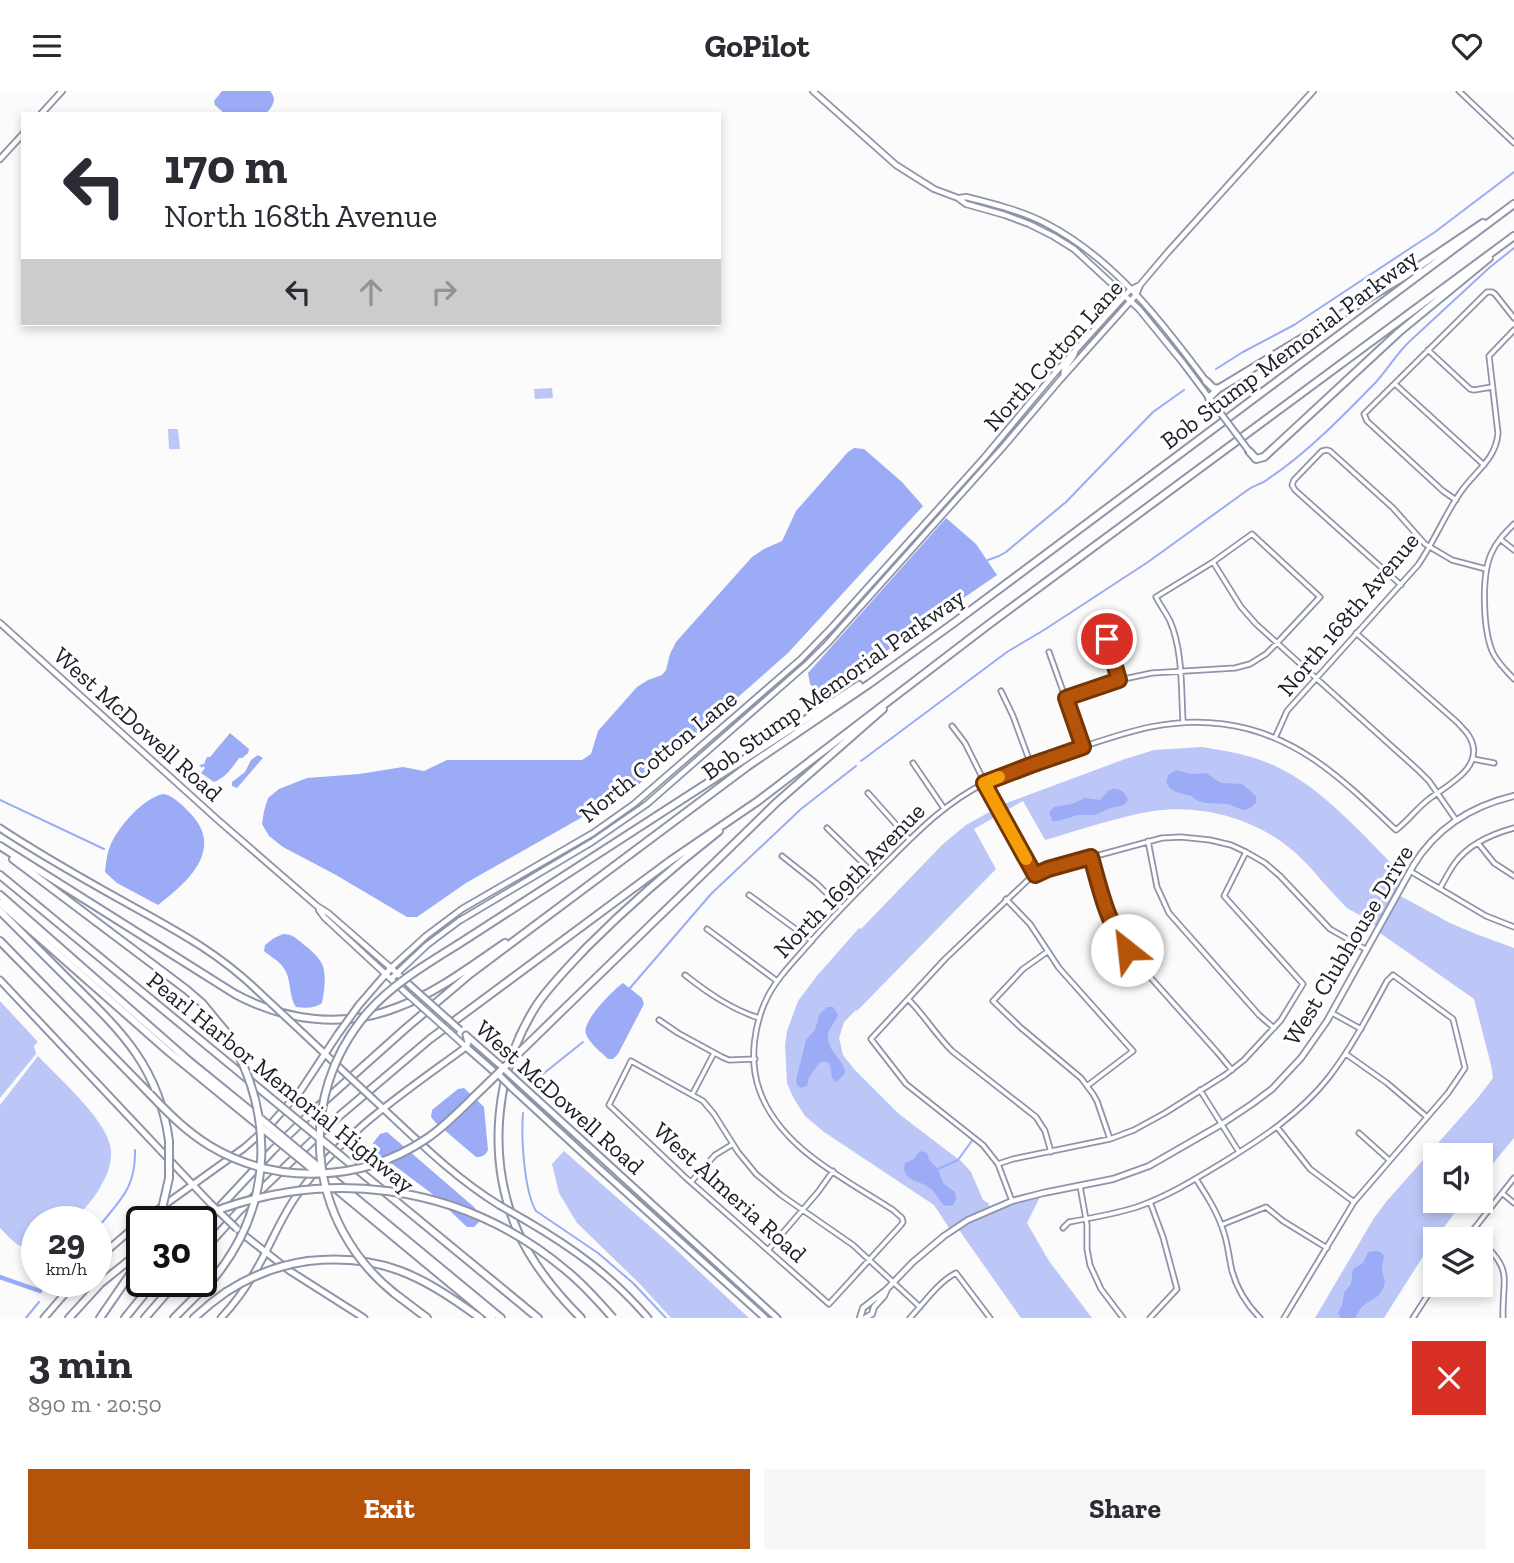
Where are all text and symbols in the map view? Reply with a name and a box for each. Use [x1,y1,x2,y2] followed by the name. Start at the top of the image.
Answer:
[28,27,66,65] icon: menu
[704,27,810,65] text: GoPilot
[1448,27,1486,65] icon: heart
[164,137,287,196] text: 170 m
[49,140,140,231] icon: left
[164,197,437,235] text: North 168th Avenue
[1155,242,1424,455] street label: Bob Stump Memorial Parkway
[279,273,317,311] icon: left
[352,273,390,311] icon: ahead
[425,273,463,311] icon: right
[977,273,1129,437] street label: North Cotton Lane
[1271,526,1425,702] street label: North 168th Avenue
[696,582,971,786] street label: Bob Stump Memorial Parkway
[1077,609,1137,669] pin
[1088,620,1126,658] icon: arrive
[48,641,228,807] street label: West McDowell Road
[574,684,742,828] street label: North Cotton Lane
[767,796,931,964] street label: North 169th Avenue
[1277,840,1419,1050] street label: West Clubhouse Drive
[1090,913,1164,987] position arrow
[141,965,421,1199] street label: Pearl Harbor Memorial Highway
[470,1014,650,1180] street label: West McDowell Road
[647,1116,813,1268] street label: West Almeria Road
[1423,1143,1493,1297] map controls
[1423,1143,1493,1213] button: sound
[126,1206,217,1297] speed limit sign: 30
[48,1221,85,1263] text: 29
[1423,1227,1493,1297] button: layers
[46,1258,87,1280] text: km/h
[28,1338,133,1389] text: 3 min
[1412,1341,1486,1415] button: close
[28,1390,162,1418] text: 890 m · 20:50
[28,1469,750,1549] button: Exit
[764,1469,1486,1549] button: Share

